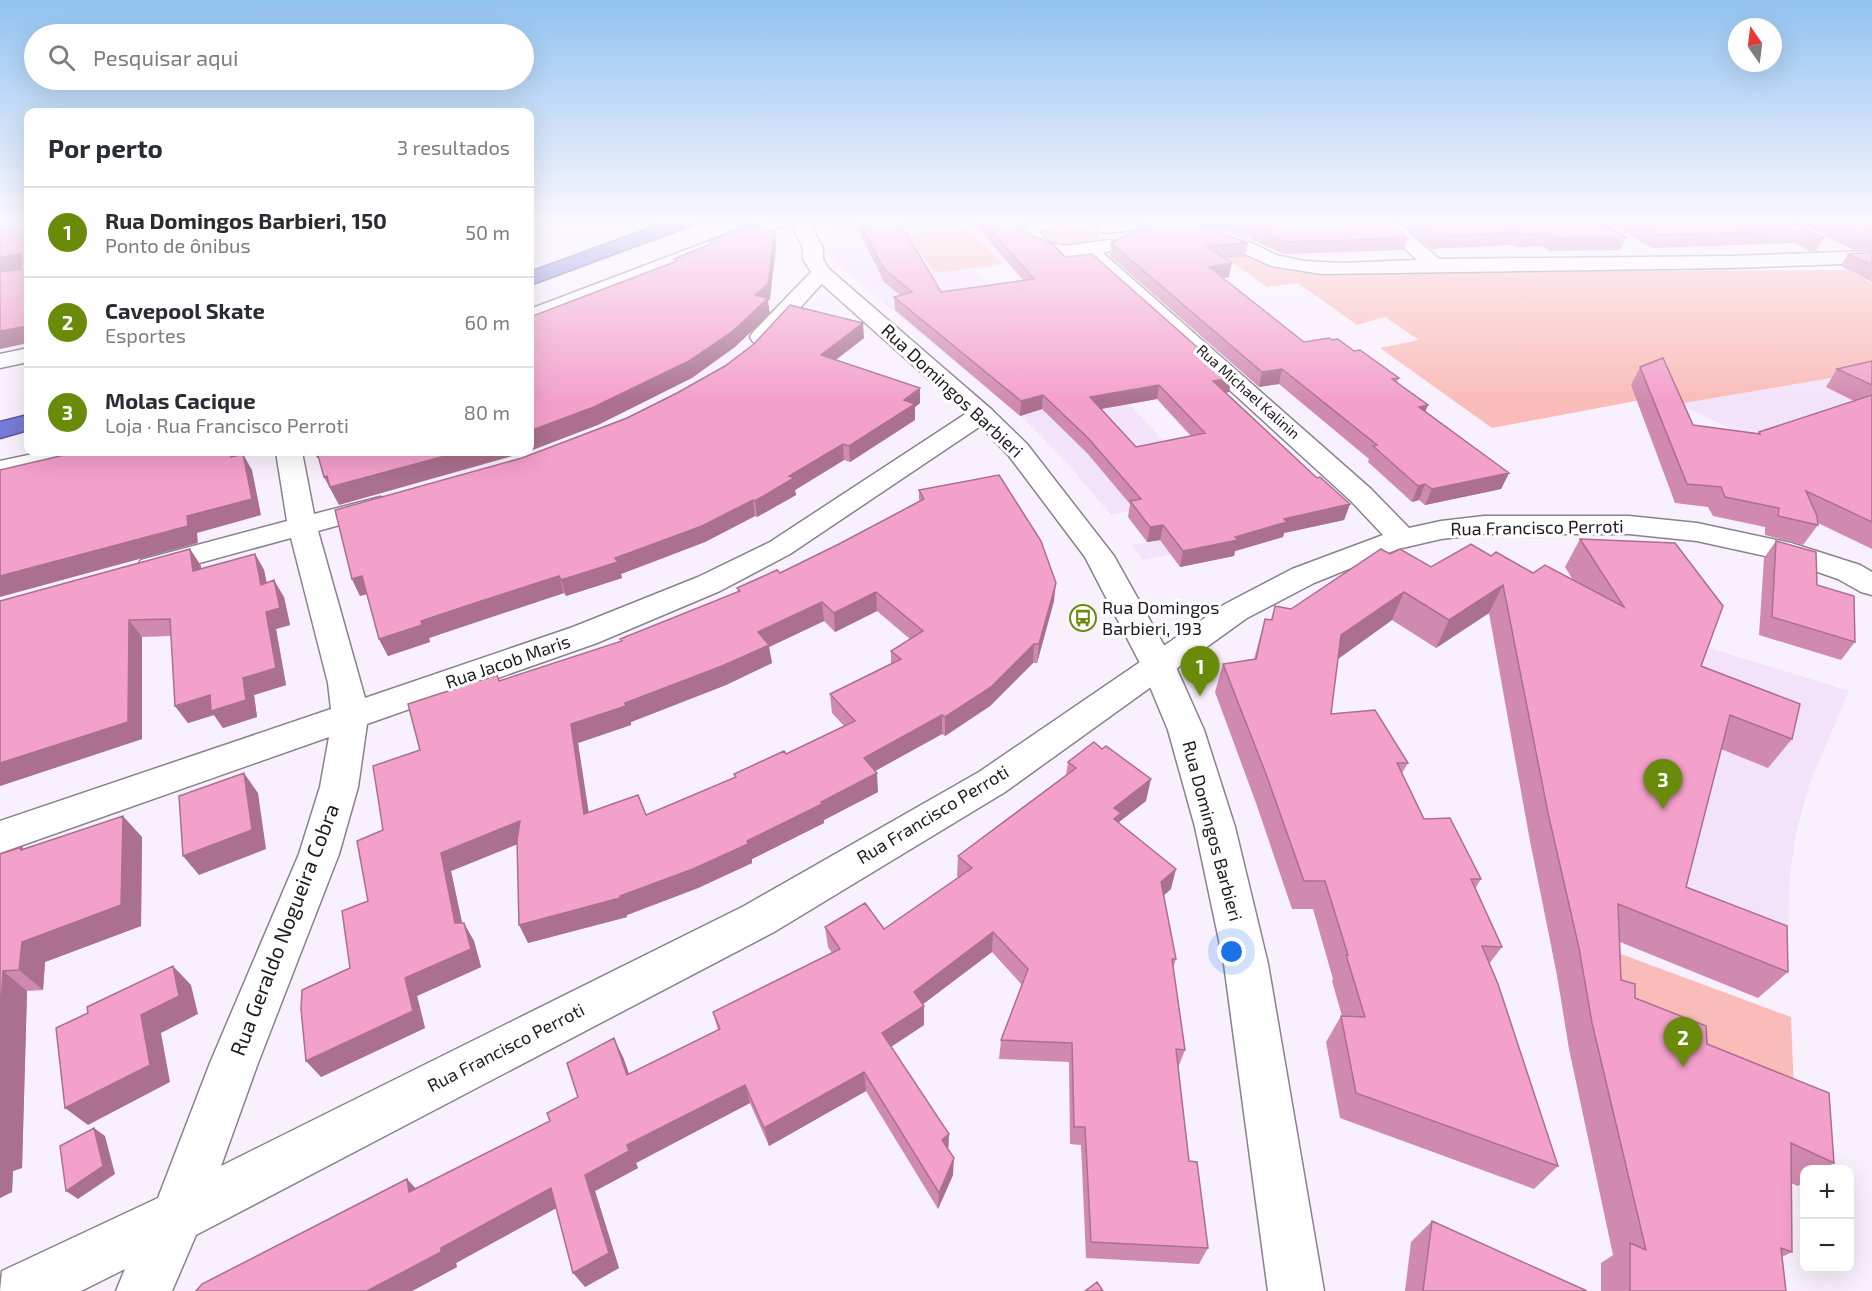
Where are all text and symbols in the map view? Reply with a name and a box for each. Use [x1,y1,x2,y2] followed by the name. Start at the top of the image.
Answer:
[1728,18,1782,72] north arrow
[24,24,534,90] search box
[45,41,78,74] icon: search
[93,44,239,70] text: Pesquisar aqui
[48,132,163,163] text: Por perto
[397,135,510,159] text: 3 resultados
[105,207,387,233] text: Rua Domingos Barbieri, 150
[63,220,72,244] text: 1
[465,220,510,244] text: 50 m
[105,233,251,257] text: Ponto de ônibus
[105,297,265,323] text: Cavepool Skate
[62,310,73,334] text: 2
[465,310,510,334] text: 60 m
[877,319,1028,462] street label: Rua Domingos Barbieri
[105,323,186,347] text: Esportes
[1193,340,1304,442] street label: Rua Michael Kalinin
[105,387,256,413] text: Molas Cacique
[62,400,73,424] text: 3
[464,400,510,424] text: 80 m
[105,413,349,437] text: Loja · Rua Francisco Perroti
[1450,514,1624,540] street label: Rua Francisco Perroti
[1102,596,1220,639] place label: Rua Domingos Barbieri, 193
[1068,603,1098,633] bus stop icon: Rua Domingos Barbieri, 193
[442,629,573,693] street label: Rua Jacob Maris
[1180,646,1220,696] pin: 1
[1178,738,1248,923] street label: Rua Domingos Barbieri
[852,760,1012,868] street label: Rua Francisco Perroti
[1644,760,1682,809] pin: 3
[224,800,343,1059] street label: Rua Geraldo Nogueira Cobra
[1217,937,1246,966] your location
[423,998,588,1096] street label: Rua Francisco Perroti
[1664,1018,1702,1067] pin: 2
[1800,1165,1854,1273] map controls
[1800,1165,1854,1219] button: +
[1800,1219,1854,1273] button: −

